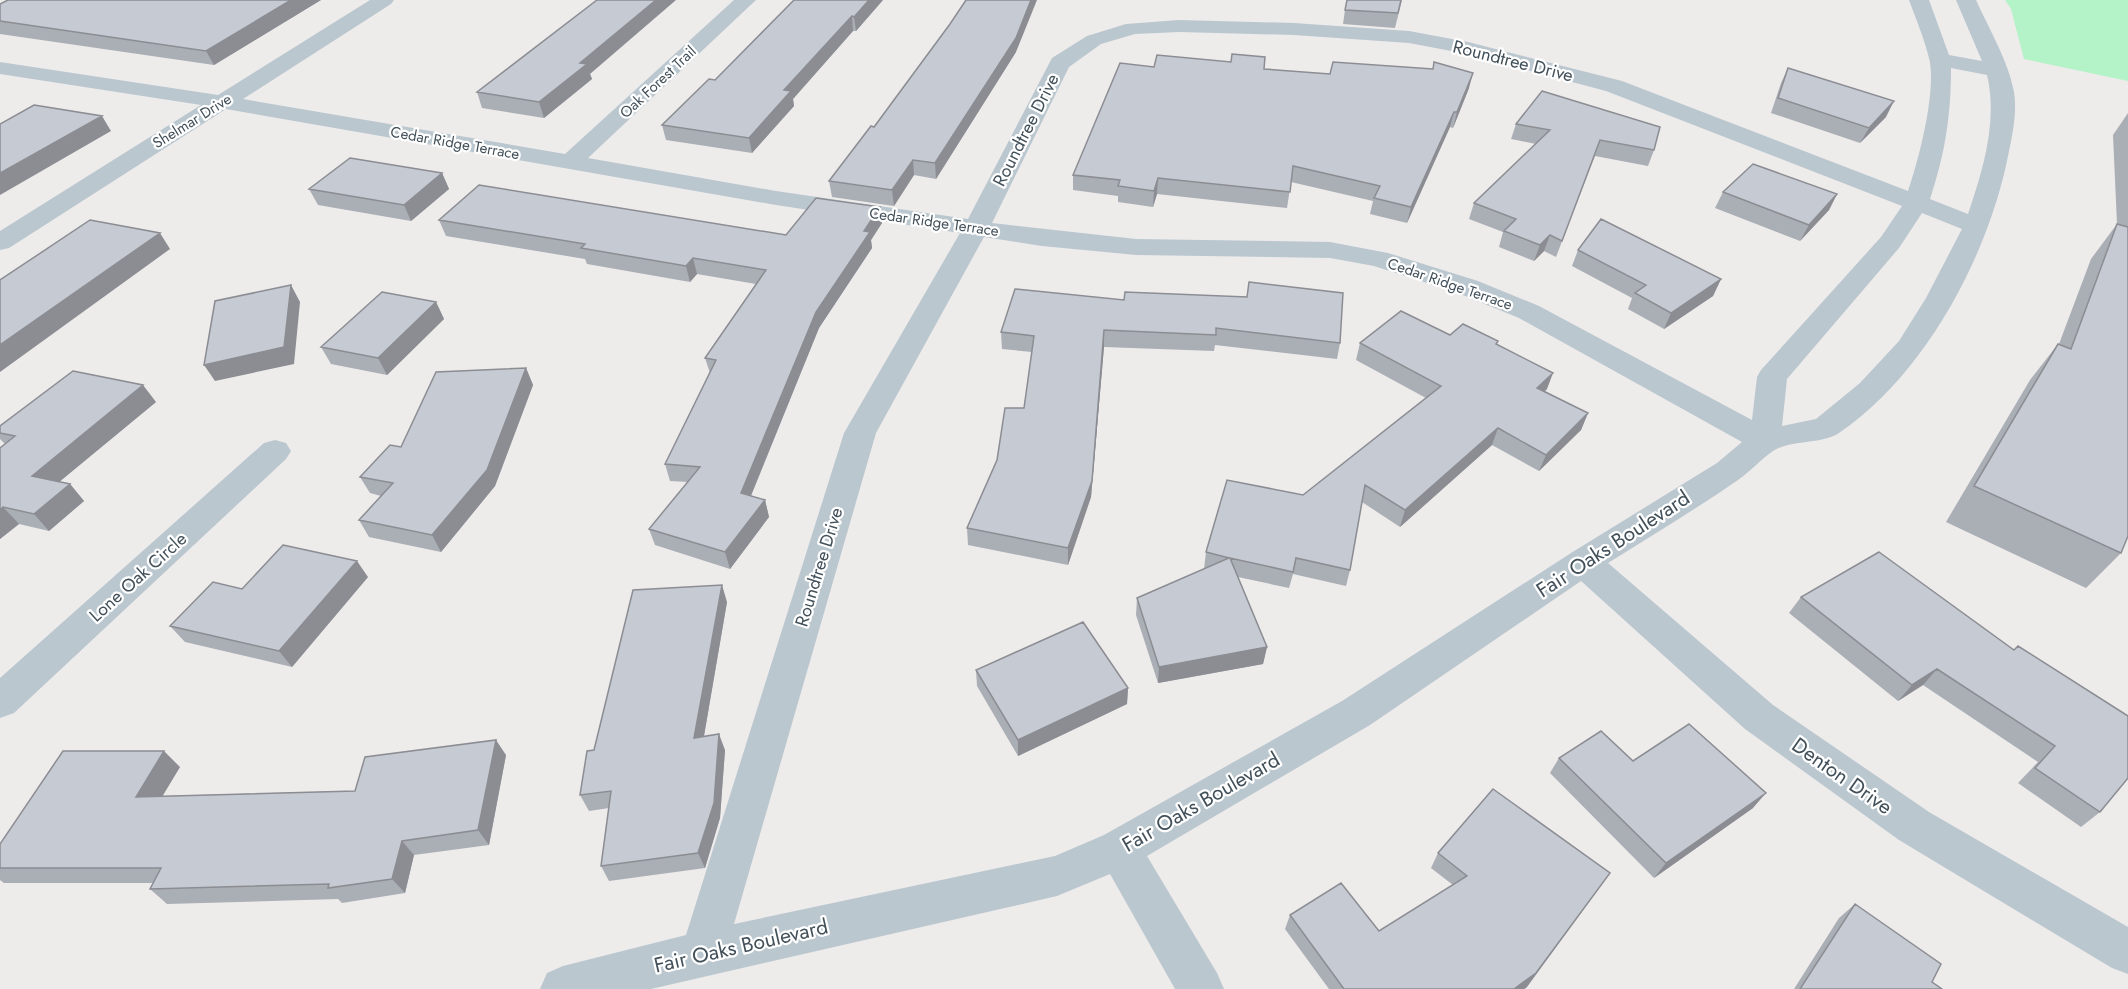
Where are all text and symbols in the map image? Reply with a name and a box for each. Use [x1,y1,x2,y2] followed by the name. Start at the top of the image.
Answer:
[1450,33,1576,89] street label: Roundtree Drive
[615,41,701,123] street label: Oak Forest Trail
[986,69,1066,191] street label: Roundtree Drive
[148,88,236,154] street label: Shelmar Drive
[389,121,522,165] street label: Cedar Ridge Terrace
[868,202,1000,242] street label: Cedar Ridge Terrace
[1385,252,1516,316] street label: Cedar Ridge Terrace
[1530,483,1696,605] street label: Fair Oaks Boulevard
[789,504,849,630] street label: Roundtree Drive
[84,526,192,628] street label: Lone Oak Circle
[1786,730,1899,822] street label: Denton Drive
[1117,745,1285,859] street label: Fair Oaks Boulevard
[651,911,831,981] street label: Fair Oaks Boulevard

